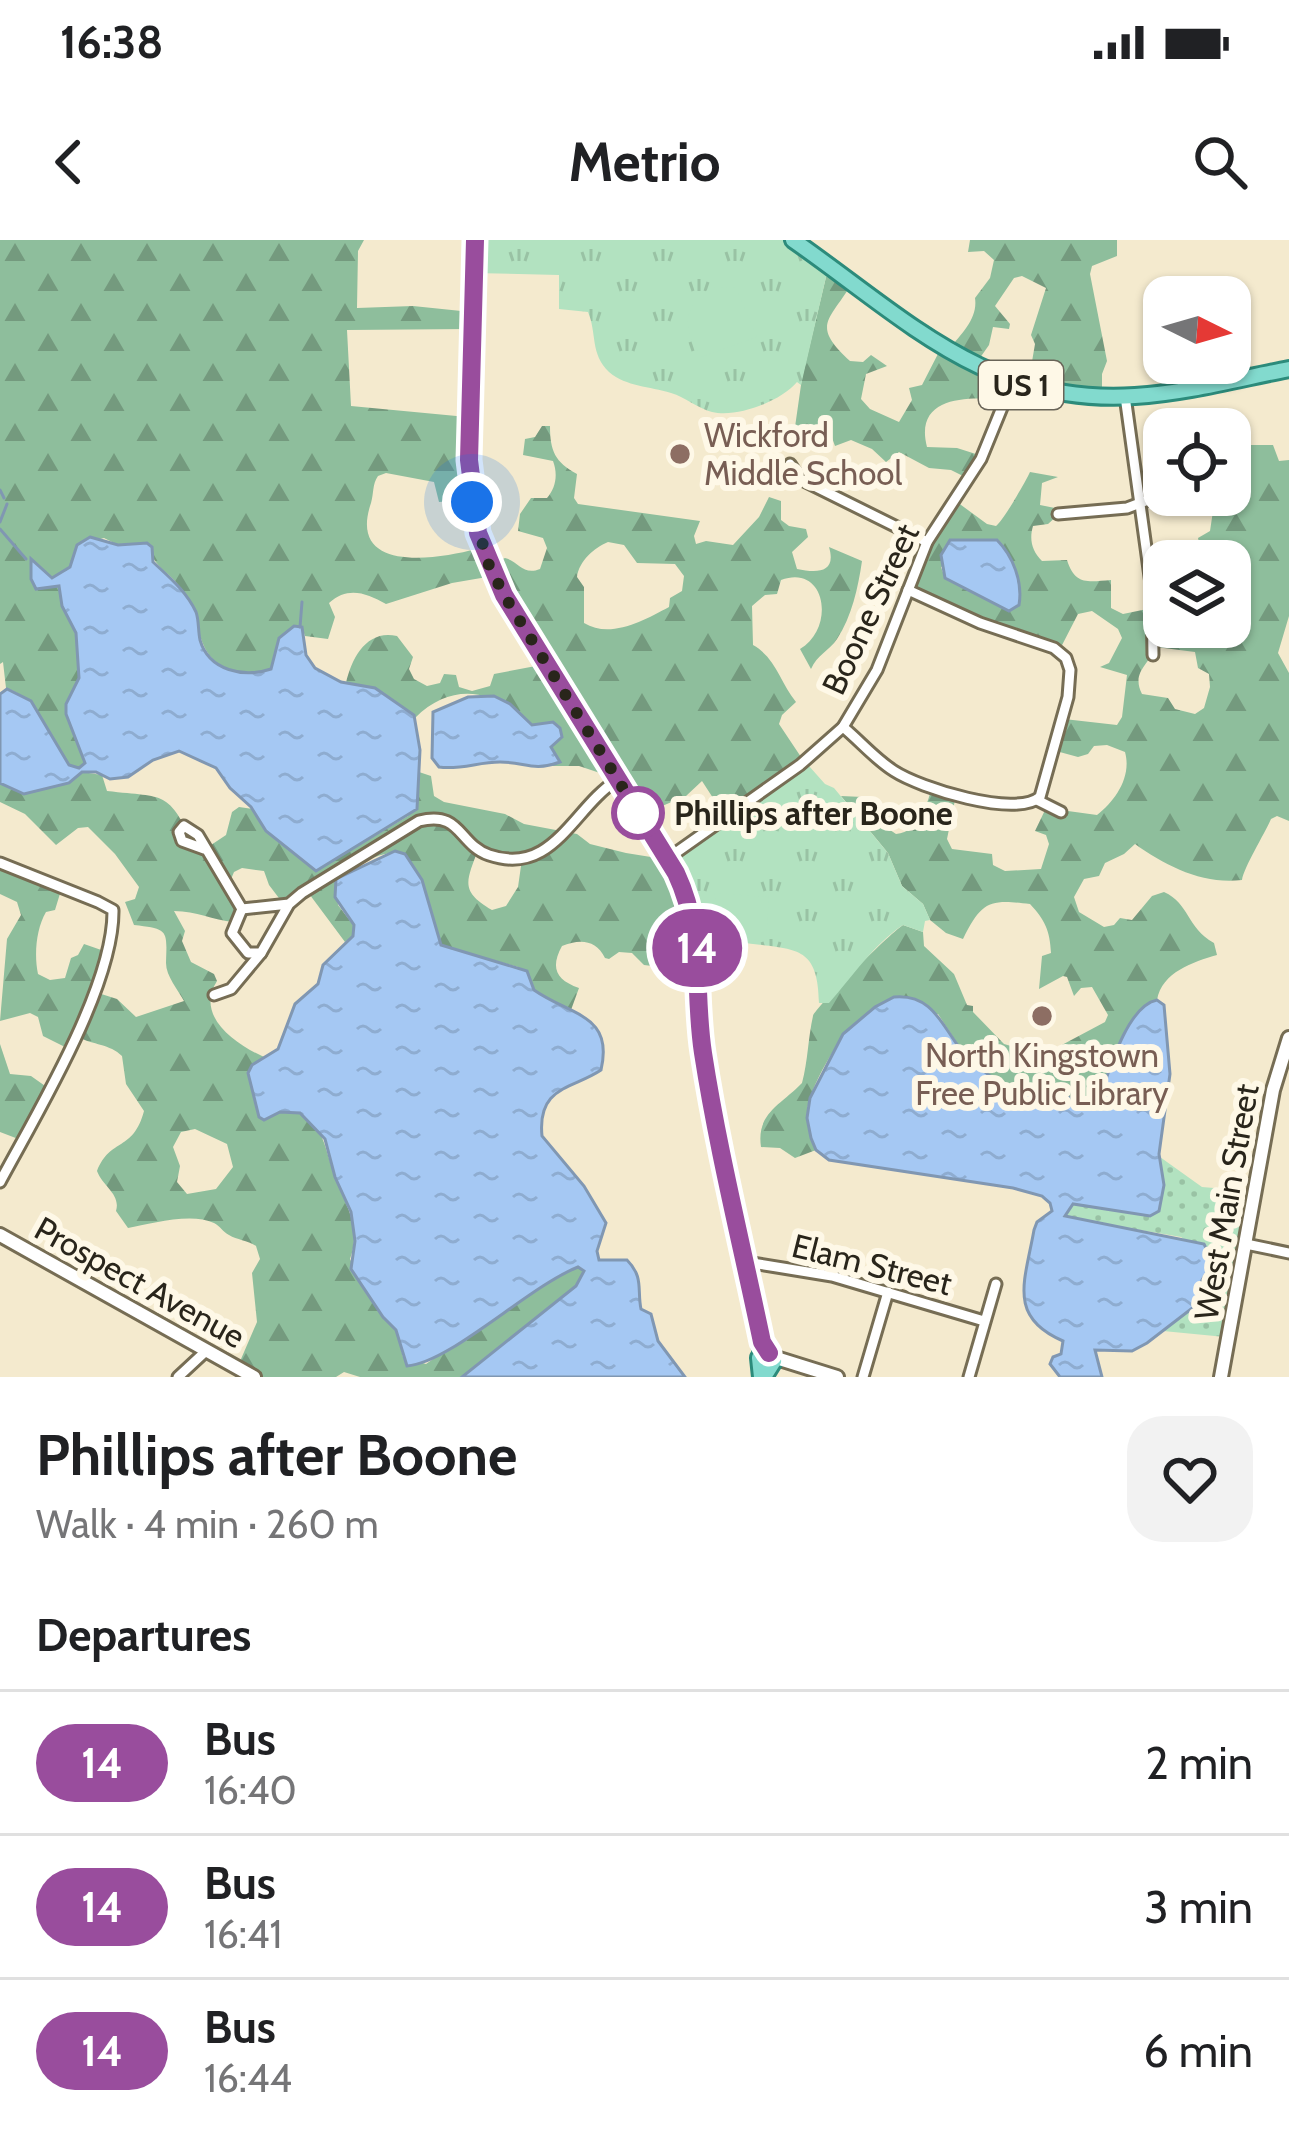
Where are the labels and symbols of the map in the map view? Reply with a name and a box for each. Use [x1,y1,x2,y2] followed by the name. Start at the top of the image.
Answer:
[1143,276,1251,384] north arrow
[979,361,1063,409] road number: US 1
[704,415,902,493] place label: Wickford Middle School
[667,441,693,467] marker: Wickford Middle School
[442,472,502,532] your location
[813,517,927,701] street label: Boone Street
[613,788,663,838] marker: Phillips after Boone
[674,793,953,833] place label: Phillips after Boone
[643,909,751,987] line badge: 14
[1029,1003,1055,1029] marker: North Kingstown Free Public Library
[915,1035,1169,1113] place label: North Kingstown Free Public Library
[1186,1081,1266,1323] street label: West Main Street
[28,1208,252,1356] street label: Prospect Avenue
[788,1225,956,1303] street label: Elam Street

